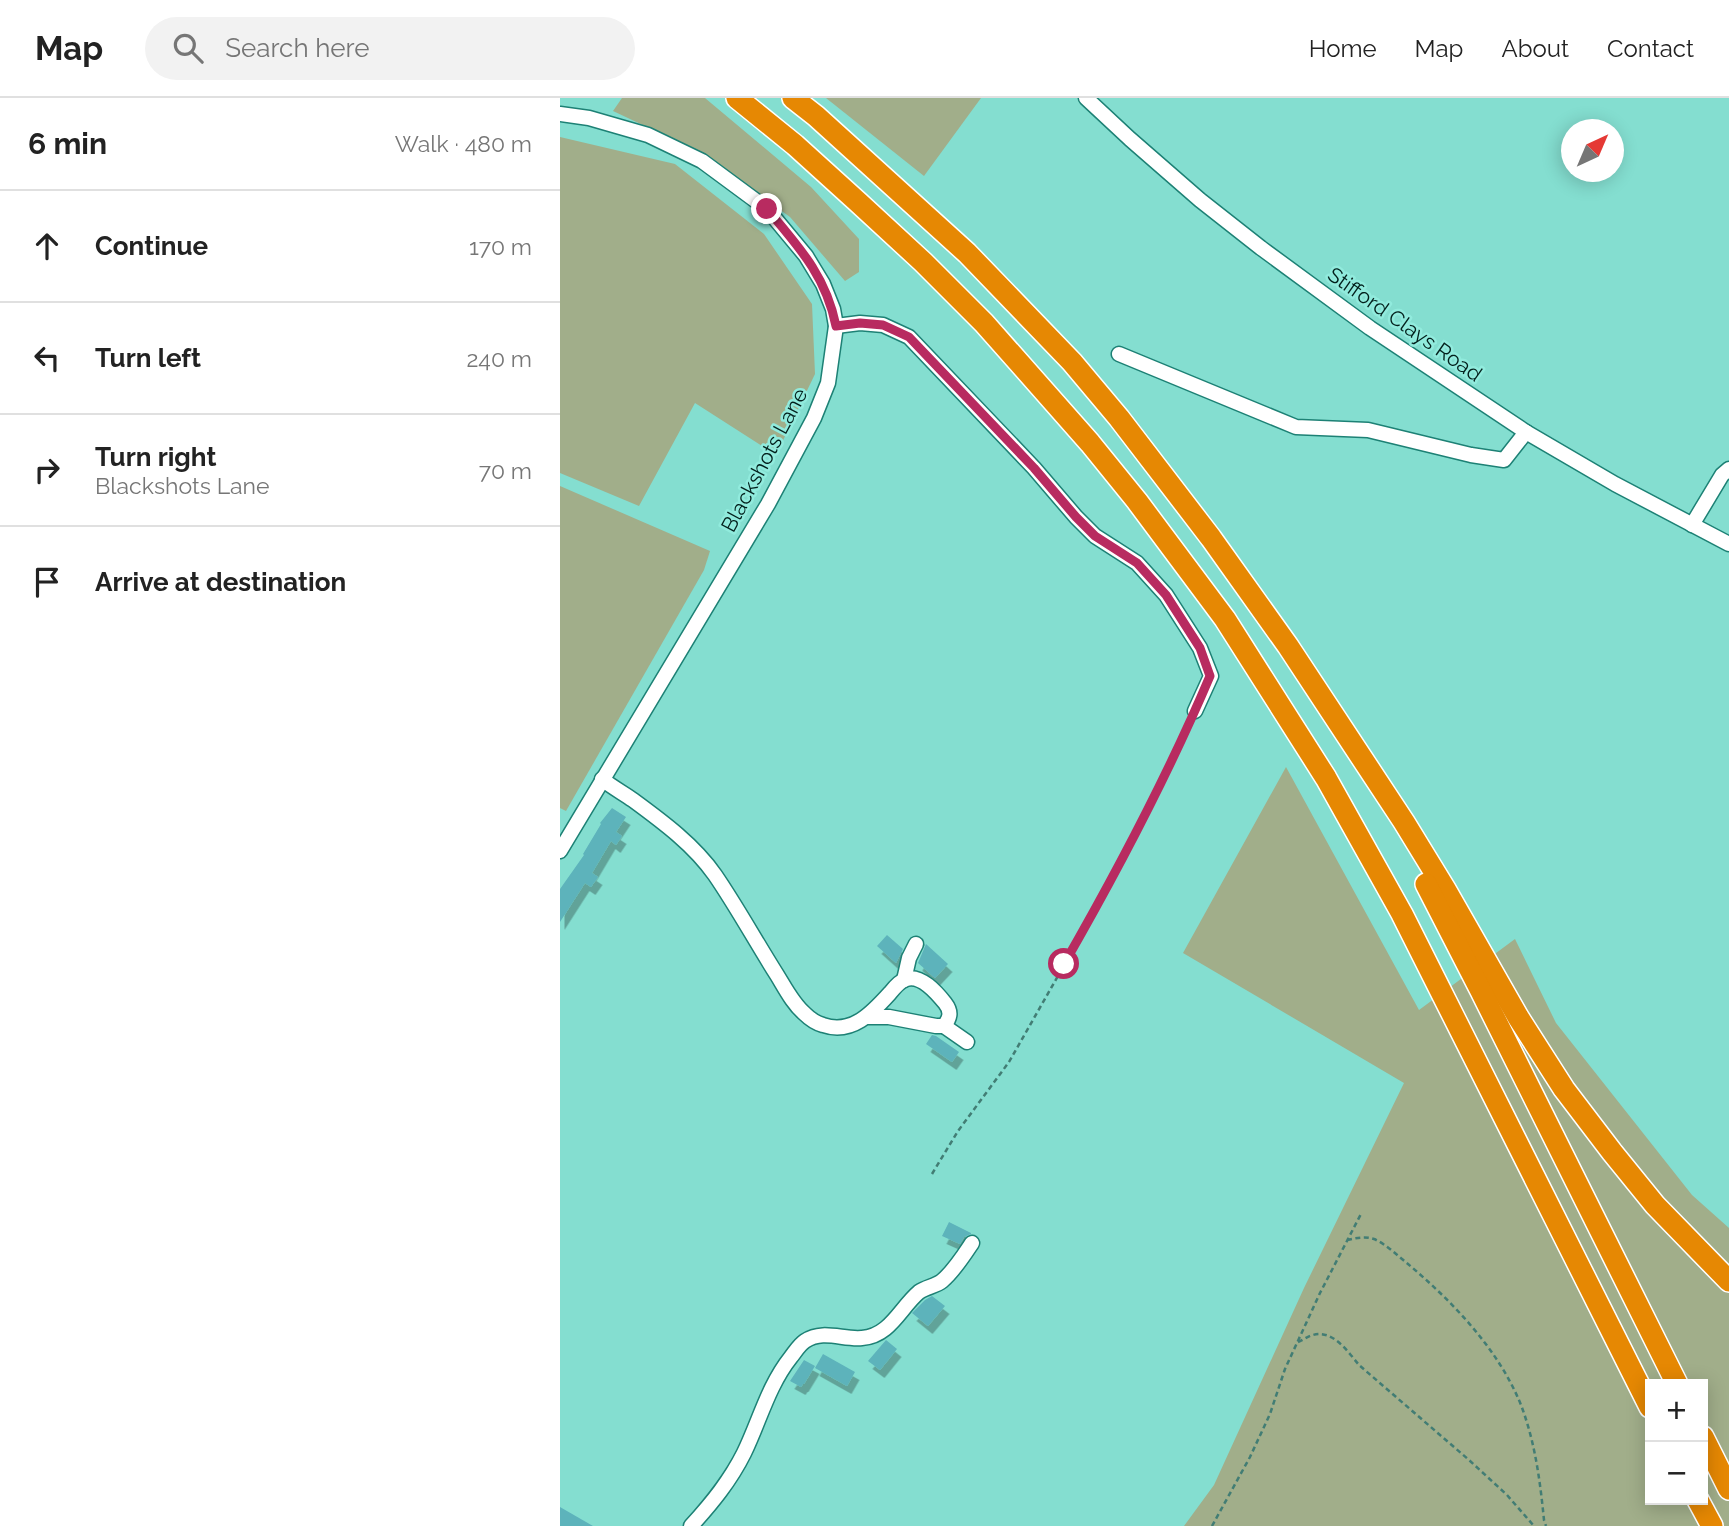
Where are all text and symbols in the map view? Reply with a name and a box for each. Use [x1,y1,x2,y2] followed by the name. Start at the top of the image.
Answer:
[145,17,635,80] search box
[35,29,103,68] text: Map
[169,29,207,67] icon: search
[225,33,370,63] text: Search here
[1309,34,1377,63] text: Home
[1415,34,1463,63] text: Map
[1501,34,1569,63] text: About
[1607,34,1694,63] text: Contact
[1561,119,1624,182] north arrow
[28,126,107,161] text: 6 min
[395,130,532,157] text: Walk · 480 m
[751,193,782,224] route end
[28,227,66,265] icon: ahead
[95,231,208,261] text: Continue
[469,233,532,260] text: 170 m
[1323,261,1487,387] street label: Stifford Clays Road
[28,339,66,377] icon: left
[95,343,201,373] text: Turn left
[466,345,532,372] text: 240 m
[716,384,812,536] street label: Blackshots Lane
[95,442,216,472] text: Turn right
[28,451,66,489] icon: right
[479,457,532,484] text: 70 m
[95,472,270,499] text: Blackshots Lane
[28,563,66,601] icon: arrive
[95,567,346,597] text: Arrive at destination
[1048,948,1079,979] route start
[1645,1379,1708,1505] map controls
[1645,1379,1708,1442] button: +
[1645,1442,1708,1505] button: −

